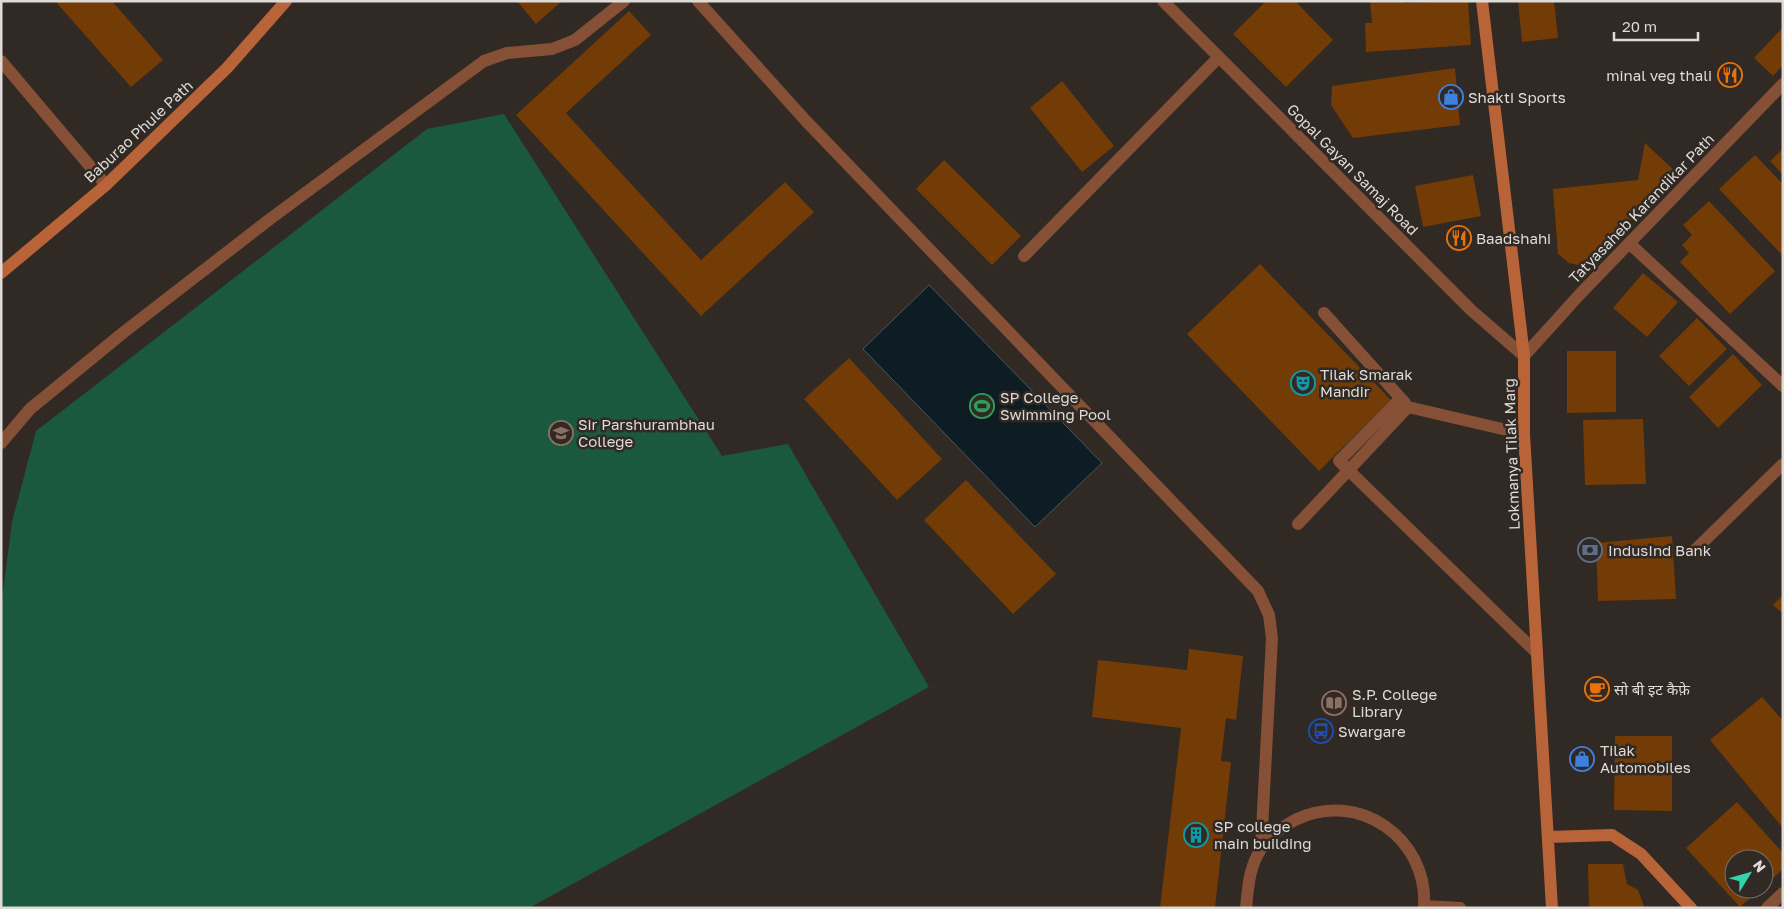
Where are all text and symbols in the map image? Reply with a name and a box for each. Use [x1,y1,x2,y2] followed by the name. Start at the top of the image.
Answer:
[1614,10,1698,42] scale bar
[1622,17,1657,35] text: 20 m
[1717,62,1743,88] restaurant icon: minal veg thali
[1606,66,1712,84] place label: minal veg thali
[80,76,196,186] street label: Baburao Phule Path
[1438,84,1464,110] shop icon: Shakti Sports
[1468,88,1566,106] place label: Shakti Sports
[1284,100,1422,238] street label: Gopal Gayan Samaj Road
[1565,129,1717,287] street label: Tatyasaheb Karandikar Path
[1446,225,1472,251] restaurant icon: Baadshahi
[1476,229,1551,247] place label: Baadshahi
[1320,365,1413,400] place label: Tilak Smarak Mandir
[1290,370,1316,396] theatre icon: Tilak Smarak Mandir
[1499,378,1523,530] street label: Lokmanya Tilak Marg
[1000,388,1111,423] place label: SP College Swimming Pool
[969,393,995,419] sports icon: SP College Swimming Pool
[578,415,715,450] place label: Sir Parshurambhau College
[548,420,574,446] school or university icon: Sir Parshurambhau College
[1577,537,1603,563] bank icon: IndusInd Bank
[1608,541,1712,559] place label: IndusInd Bank
[1584,676,1610,702] cafe icon: सो बी इट कैफ़े
[1614,680,1690,698] place label: सो बी इट कैफ़े
[1352,685,1438,720] place label: S.P. College Library
[1321,690,1347,716] library icon: S.P. College Library
[1308,718,1334,744] bus stop icon: Swargare
[1338,722,1406,740] place label: Swargare
[1600,741,1691,776] place label: Tilak Automobiles
[1569,746,1595,772] shop icon: Tilak Automobiles
[1214,817,1311,852] place label: SP college main building
[1183,822,1209,848] building icon: SP college main building
[1724,849,1774,899] north arrow
[1750,857,1770,875] text: N

